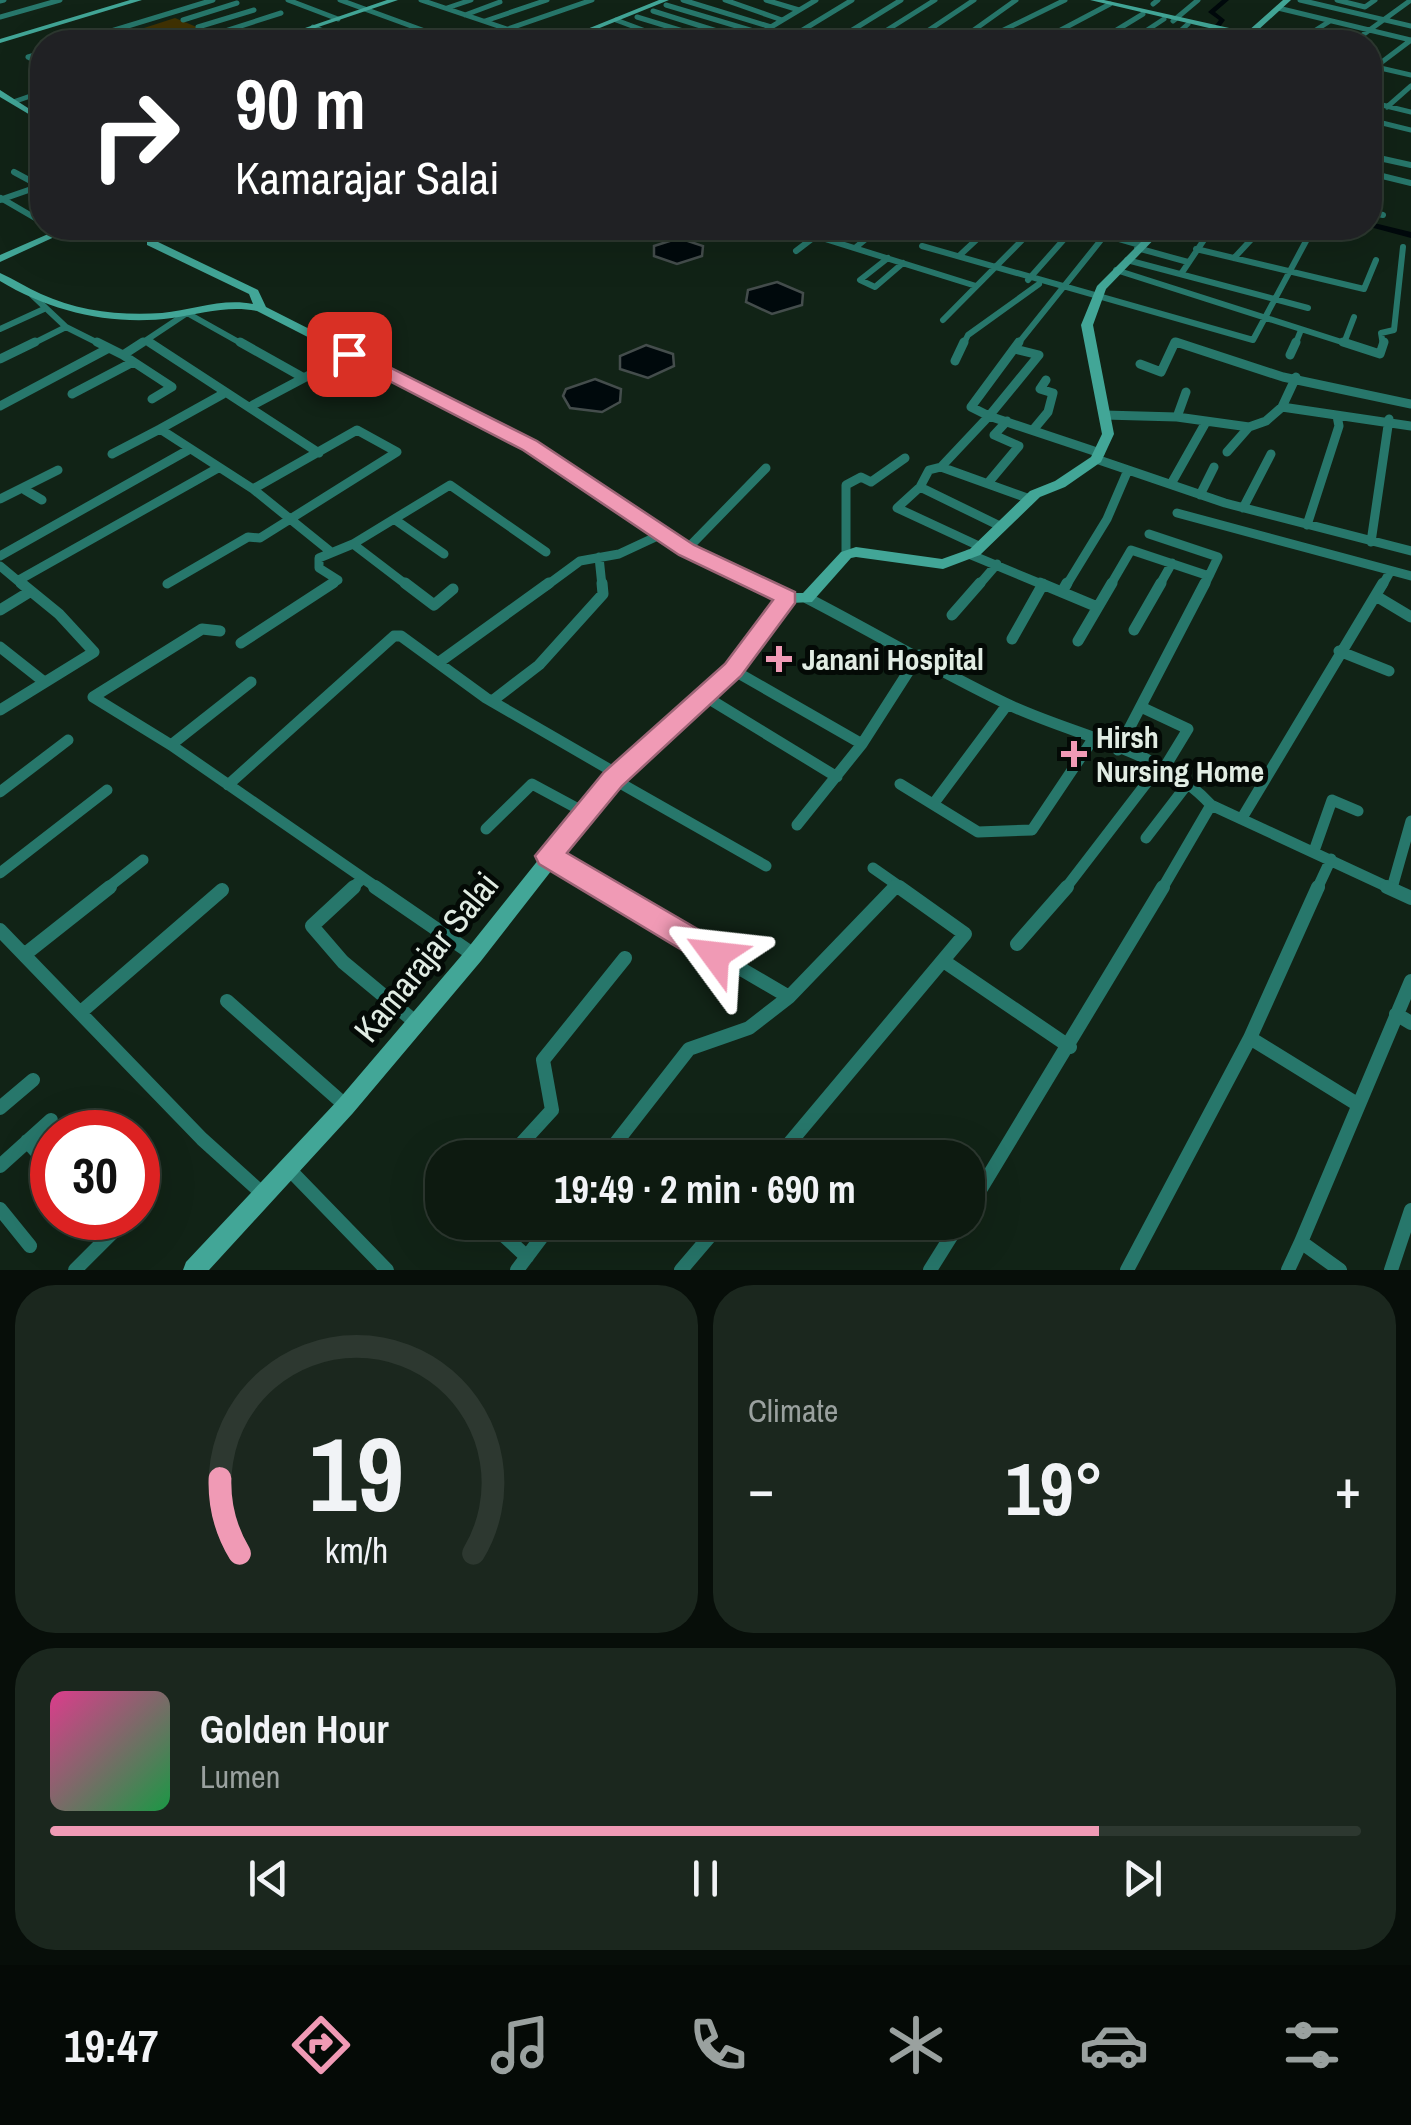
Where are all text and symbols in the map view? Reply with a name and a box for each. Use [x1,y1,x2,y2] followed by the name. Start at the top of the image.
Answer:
[235,57,366,151] text: 90 m
[70,70,200,200] icon: right
[235,147,500,208] text: Kamarajar Salai
[307,312,392,397] pin
[322,327,377,382] icon: arrive
[802,639,984,679] place label: Janani Hospital
[766,646,792,672] marker: Janani Hospital
[1096,717,1264,791] place label: Hirsh Nursing Home
[1061,741,1087,767] marker: Hirsh Nursing Home
[343,862,509,1052] street label: Kamarajar Salai
[663,903,767,1007] position arrow
[30,1110,160,1240] speed limit sign: 30
[554,1164,856,1215] text: 19:49 · 2 min · 690 m
[748,1389,838,1432] text: Climate
[309,1403,404,1543] text: 19
[1005,1437,1104,1538] text: 19°
[748,1451,774,1525] text: −
[1335,1451,1361,1525] text: +
[325,1526,388,1574] text: km/h
[200,1704,389,1755] text: Golden Hour
[200,1755,280,1798] text: Lumen
[241,1851,296,1906] icon: previous
[678,1851,733,1906] icon: pause
[1115,1851,1170,1906] icon: next
[286,2010,356,2080] icon: directions
[485,2010,555,2080] icon: music
[683,2010,753,2080] icon: phone
[881,2010,951,2080] icon: climate
[1079,2010,1149,2080] icon: car
[1277,2010,1347,2080] icon: filters
[64,2015,158,2076] text: 19:47

